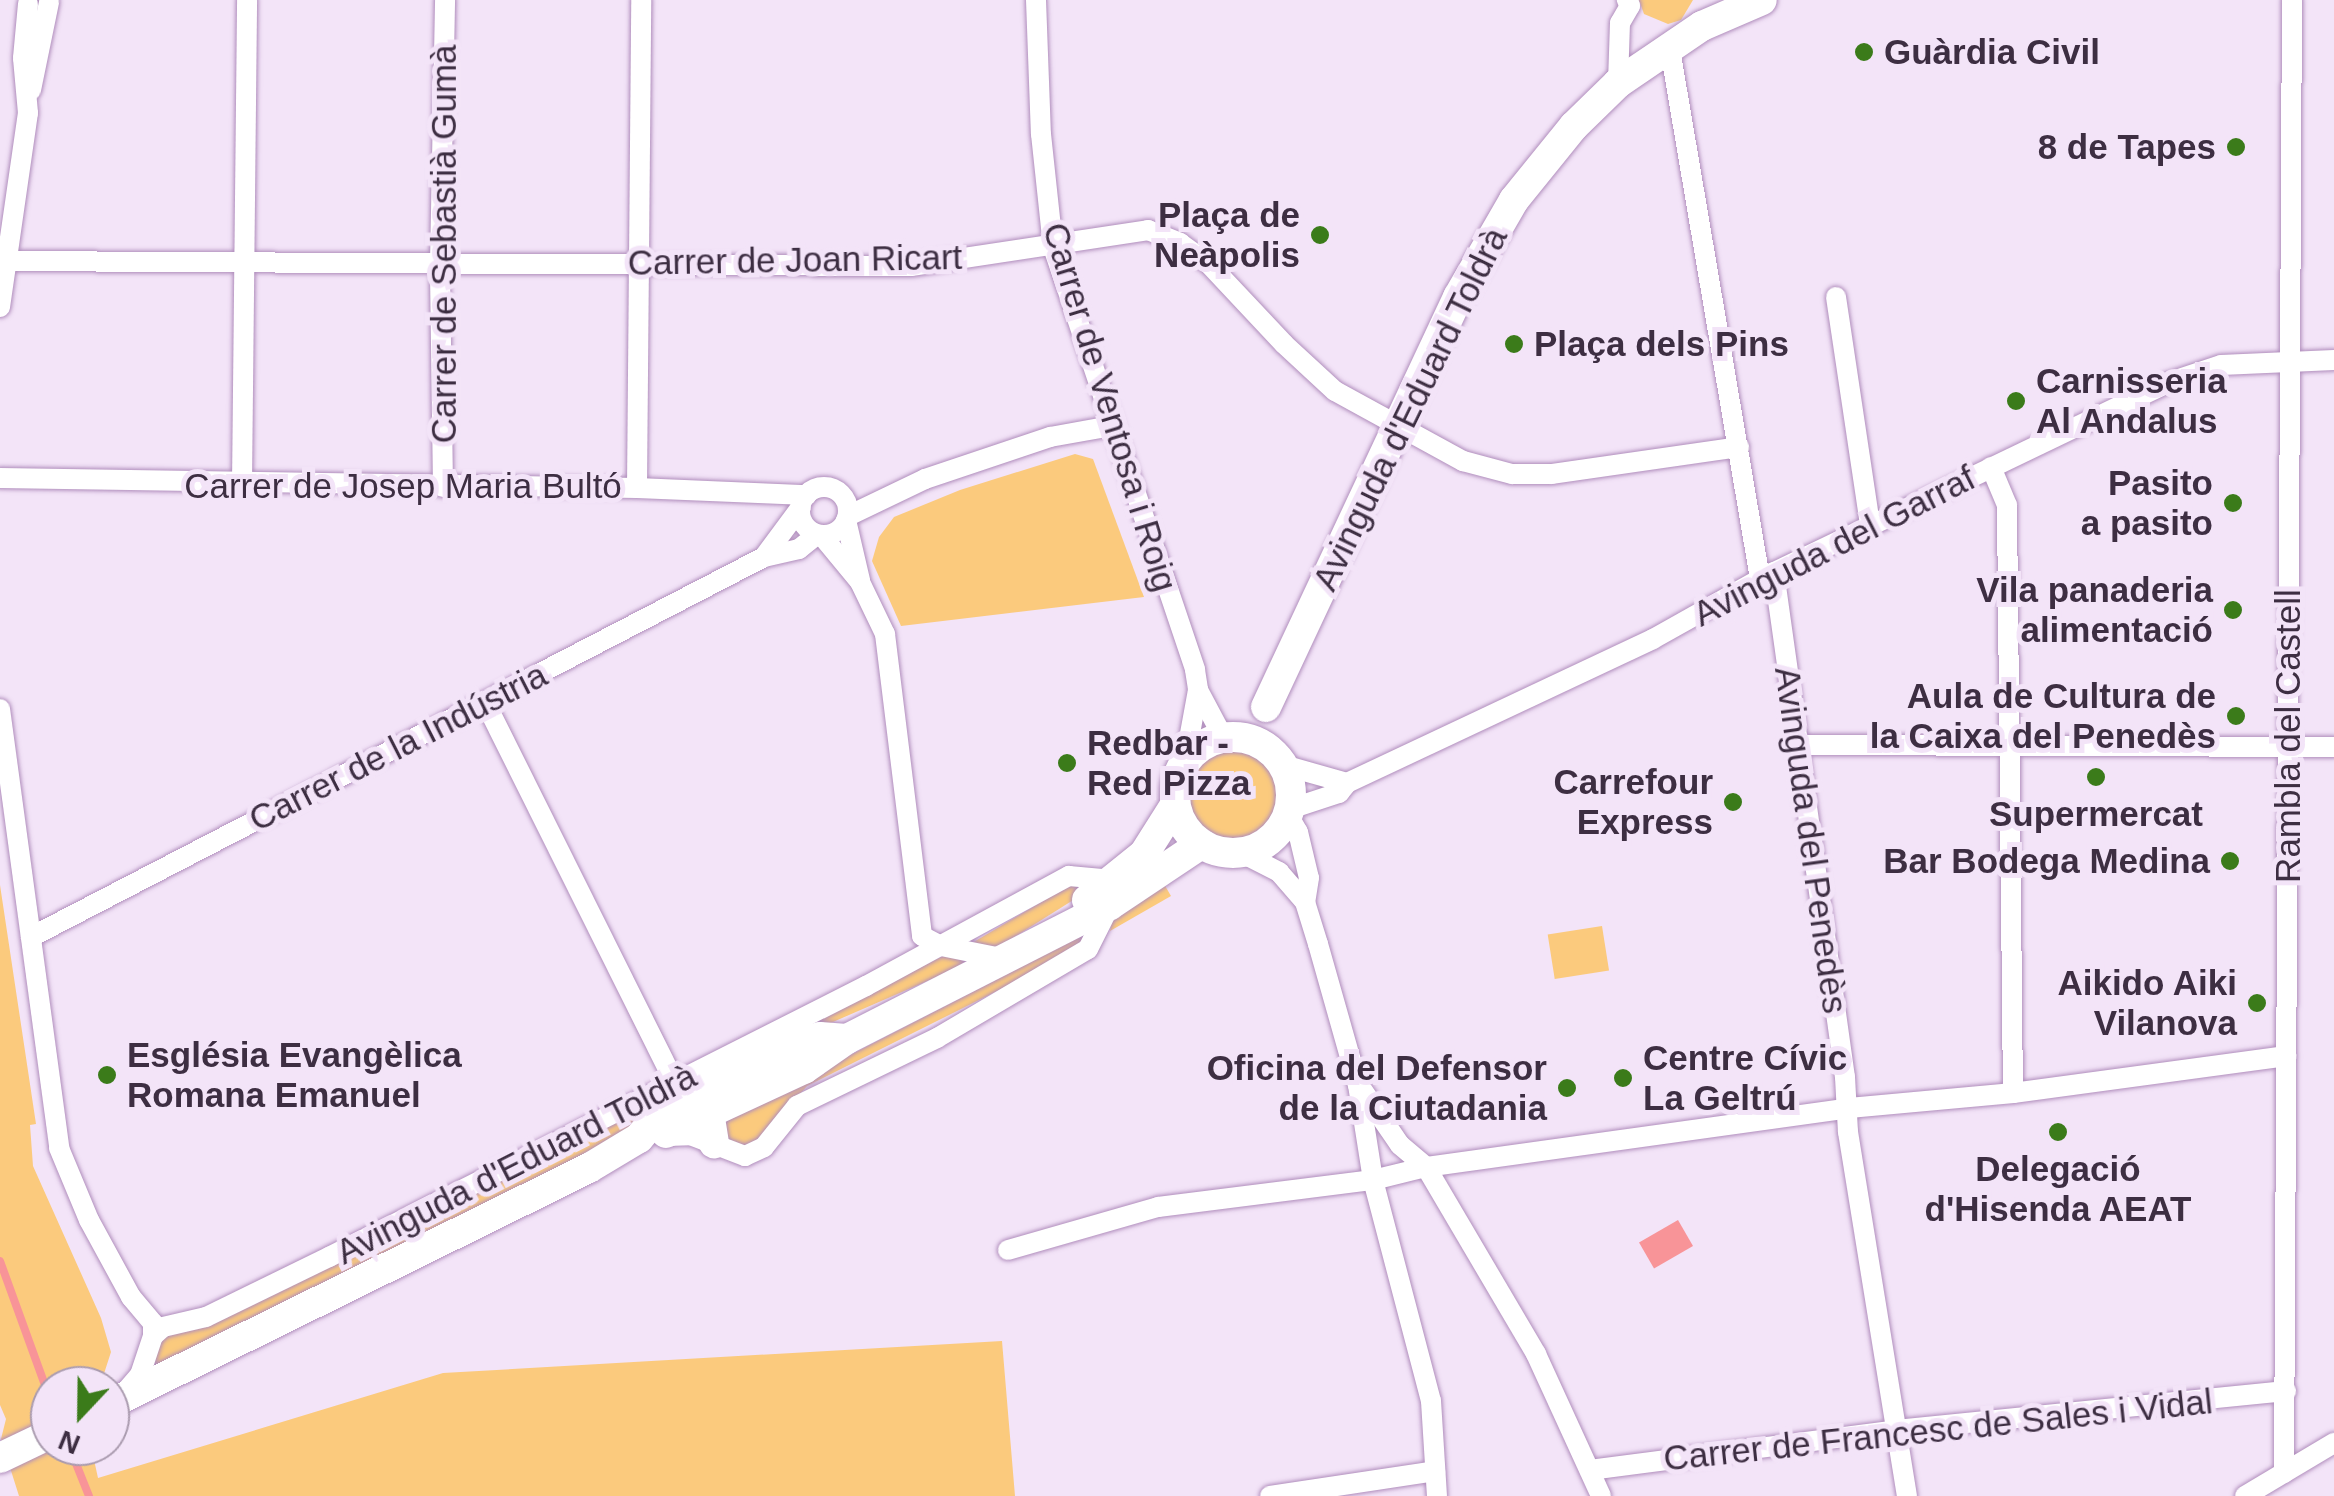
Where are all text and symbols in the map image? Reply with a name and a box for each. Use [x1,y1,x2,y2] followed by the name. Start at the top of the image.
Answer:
[1884,31,2100,73] place label: Guàrdia Civil
[1853,41,1875,63] marker: Guàrdia Civil
[423,45,465,443] street label: Carrer de Sebastià Gumà
[2038,126,2216,168] place label: 8 de Tapes
[2225,136,2247,158] marker: 8 de Tapes
[1154,194,1300,276] place label: Plaça de Neàpolis
[1034,218,1186,596] street label: Carrer de Ventosa i Roig
[1304,220,1516,598] street label: Avinguda d'Eduard Toldrà
[1309,224,1331,246] marker: Plaça de Neàpolis
[627,236,963,284] street label: Carrer de Joan Ricart
[1534,323,1789,365] place label: Plaça dels Pins
[1503,333,1525,355] marker: Plaça dels Pins
[2036,360,2227,442] place label: Carnisseria Al Andalus
[2005,390,2027,412] marker: Carnisseria Al Andalus
[1686,457,1982,635] street label: Avinguda del Garraf
[2081,462,2213,544] place label: Pasito a pasito
[184,465,622,507] street label: Carrer de Josep Maria Bultó
[2222,492,2244,514] marker: Pasito a pasito
[1976,569,2213,651] place label: Vila panaderia alimentació
[2267,589,2309,883] street label: Rambla del Castell
[2222,599,2244,621] marker: Vila panaderia alimentació
[242,654,554,840] street label: Carrer de la Indústria
[1766,664,1856,1016] street label: Avinguda del Penedès
[1870,675,2216,757] place label: Aula de Cultura de la Caixa del Penedès
[2225,705,2247,727] marker: Aula de Cultura de la Caixa del Penedès
[1087,722,1250,804] place label: Redbar - Red Pizza
[1056,752,1078,774] marker: Redbar - Red Pizza
[1554,761,1713,843] place label: Carrefour Express
[2085,766,2107,788] marker: Supermercat
[1722,791,1744,813] marker: Carrefour Express
[1989,793,2203,835] place label: Supermercat
[1883,840,2210,882] place label: Bar Bodega Medina
[2219,850,2241,872] marker: Bar Bodega Medina
[2056,962,2237,1044] place label: Aikido Aiki Vilanova
[2246,992,2268,1014] marker: Aikido Aiki Vilanova
[127,1034,462,1116] place label: Església Evangèlica Romana Emanuel
[1643,1037,1847,1119] place label: Centre Cívic La Geltrú
[1207,1047,1547,1129] place label: Oficina del Defensor de la Ciutadania
[329,1055,703,1273] street label: Avinguda d'Eduard Toldrà
[96,1064,118,1086] marker: Església Evangèlica Romana Emanuel
[1612,1067,1634,1089] marker: Centre Cívic La Geltrú
[1556,1077,1578,1099] marker: Oficina del Defensor de la Ciutadania
[2047,1121,2069,1143] marker: Delegació d'Hisenda AEAT
[1924,1148,2192,1230] place label: Delegació d'Hisenda AEAT
[30,1366,130,1466] north arrow
[1661,1380,2215,1480] street label: Carrer de Francesc de Sales i Vidal
[54,1424,85,1461] text: N

